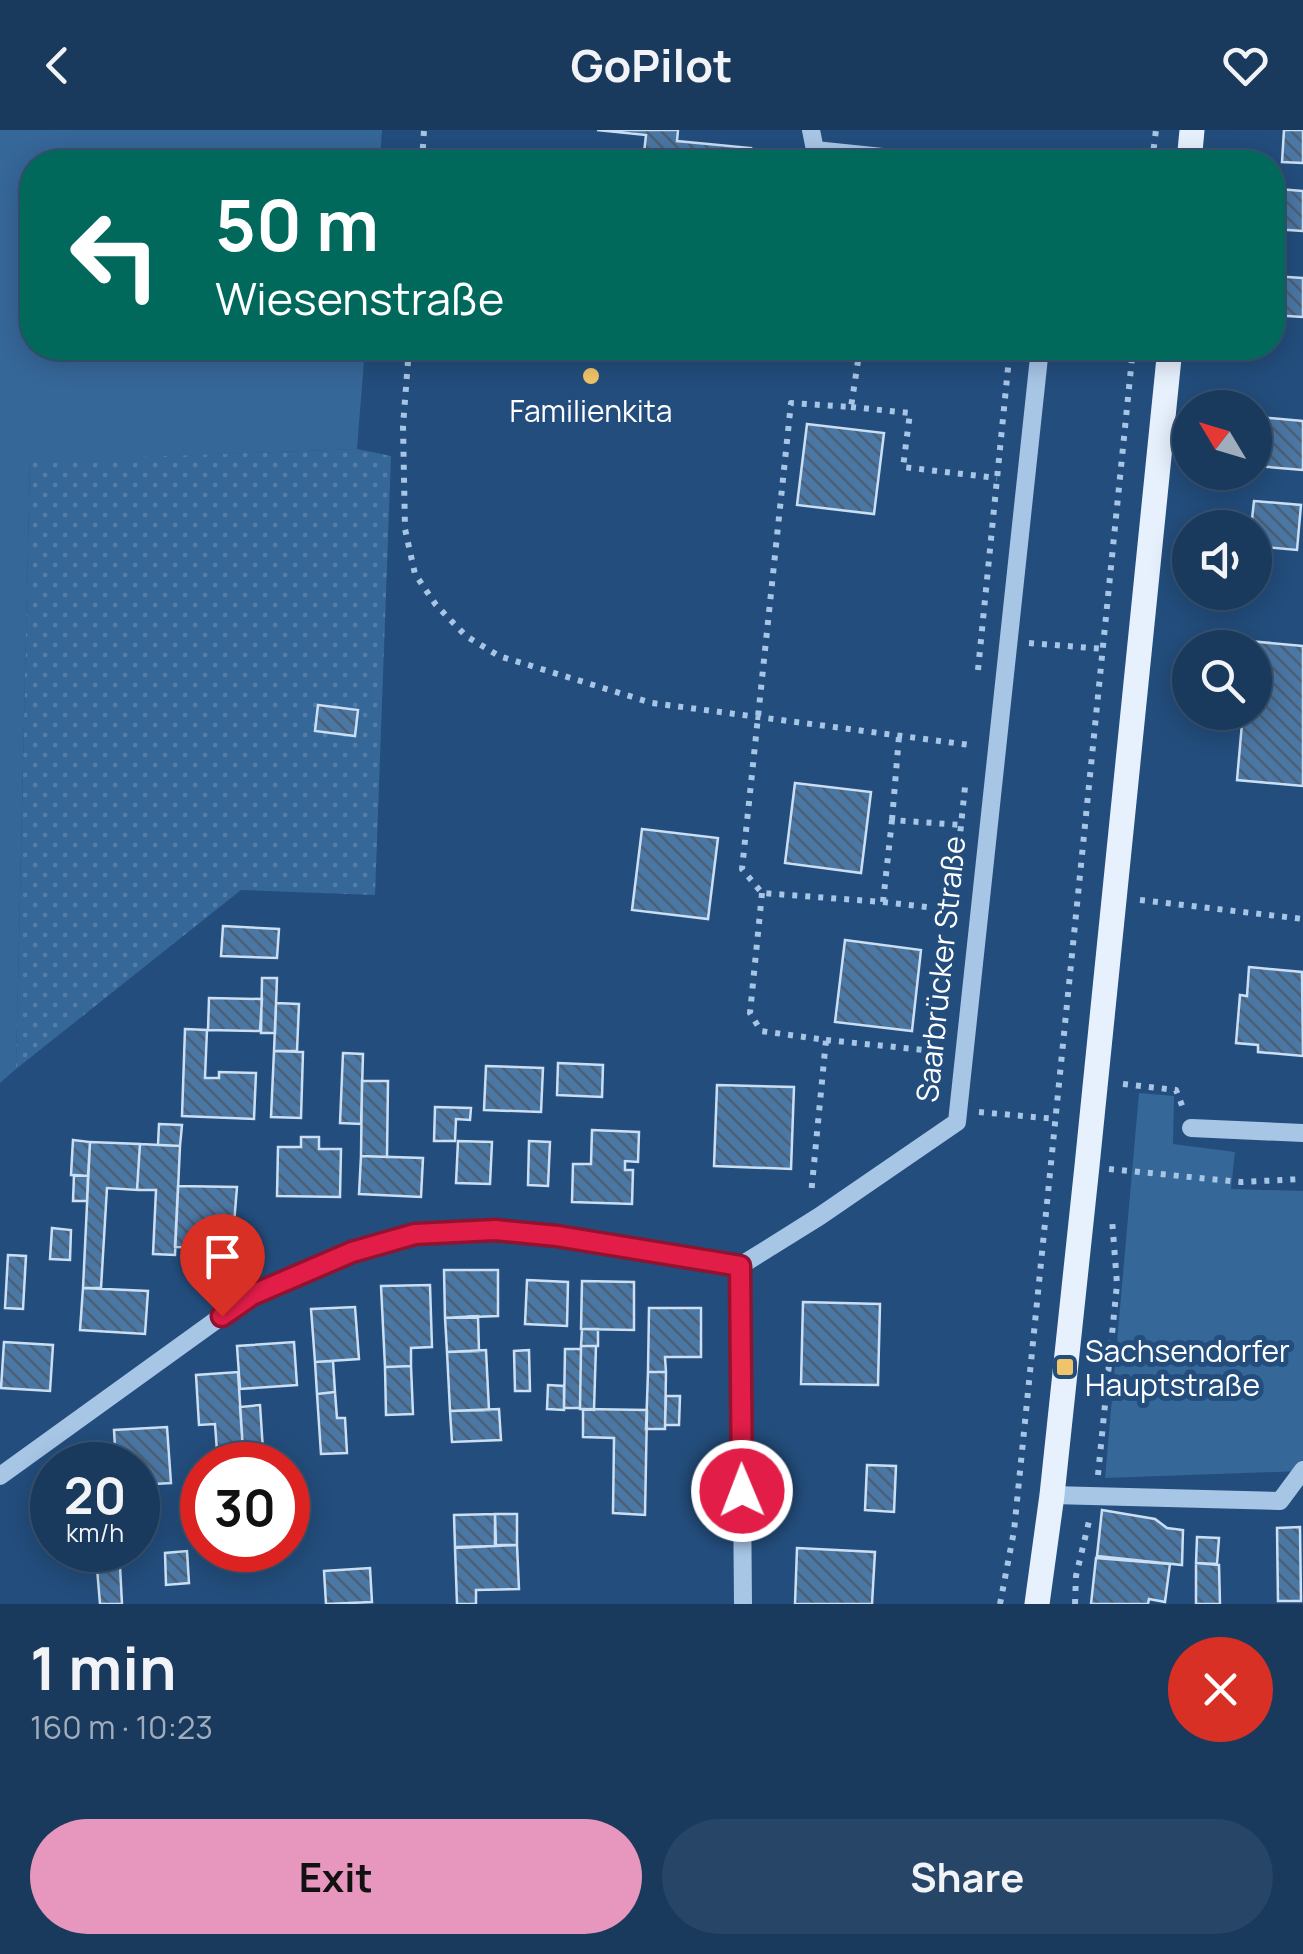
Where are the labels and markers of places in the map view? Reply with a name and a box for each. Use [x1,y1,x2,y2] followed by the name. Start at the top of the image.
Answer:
[580,365,602,387] marker: Familienkita
[509,390,673,431] place label: Familienkita
[180,1214,265,1317] pin
[1085,1330,1290,1405] place label: Sachsendorfer Hauptstraße
[1054,1356,1076,1378] marker: Sachsendorfer Hauptstraße

